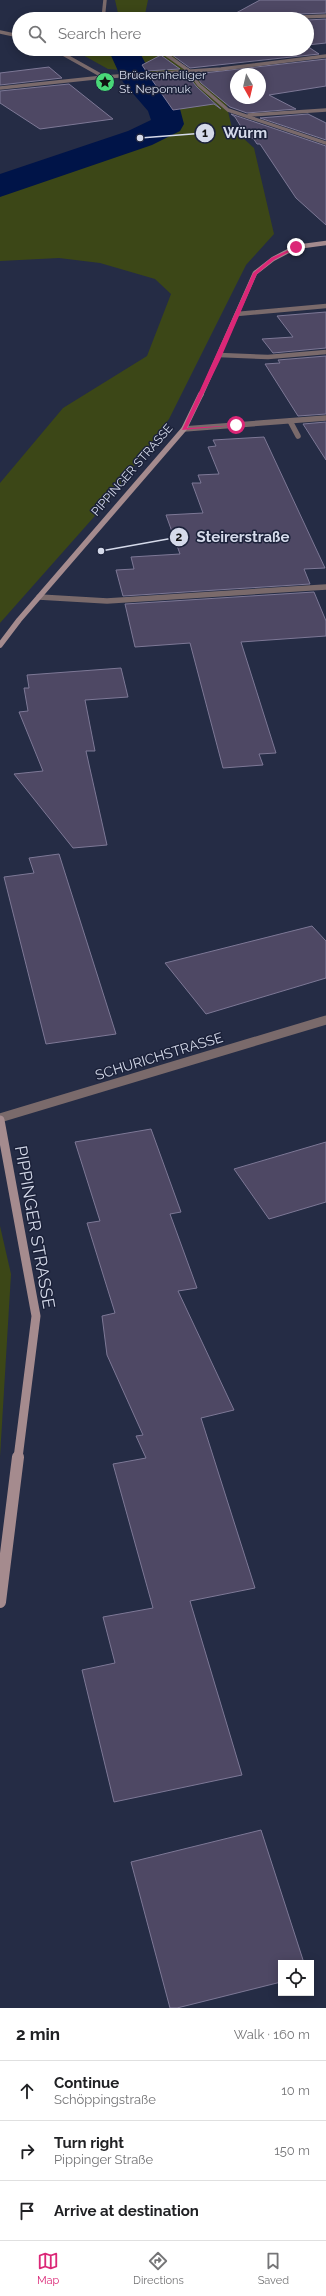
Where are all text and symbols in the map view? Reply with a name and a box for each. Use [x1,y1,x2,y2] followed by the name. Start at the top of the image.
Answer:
[12,12,314,56] search box
[26,23,48,45] icon: search
[58,25,141,43] text: Search here
[119,68,207,96] place label: Brückenheiliger St. Nepomuk
[230,68,266,104] north arrow
[94,71,116,93] place icon: Brückenheiliger St. Nepomuk
[195,119,275,146] callout: Würm
[223,124,267,142] text: Würm
[202,126,208,140] text: 1
[287,238,305,256] route end
[227,416,245,434] route start
[88,421,176,519] street label: PIPPINGER STRASSE
[169,524,298,551] callout: Steirerstraße
[197,528,289,546] text: Steirerstraße
[176,530,183,544] text: 2
[93,1029,225,1083] street label: SCHURICHSTRASSE
[11,1144,59,1310] street label: PIPPINGER STRASSE
[278,1960,314,1996] map controls
[278,1960,314,1996] button: locate
[16,2024,60,2044] text: 2 min
[234,2027,310,2042] text: Walk · 160 m
[54,2074,119,2092] text: Continue
[16,2080,38,2102] icon: ahead
[281,2083,310,2098] text: 10 m
[54,2092,156,2107] text: Schöppingstraße
[54,2134,124,2152] text: Turn right
[16,2140,38,2162] icon: right
[274,2143,310,2158] text: 150 m
[54,2152,153,2167] text: Pippinger Straße
[16,2200,38,2222] icon: arrive
[54,2202,199,2220] text: Arrive at destination
[37,2250,59,2287] tab: Map
[133,2250,184,2287] tab: Directions
[258,2250,289,2287] tab: Saved

